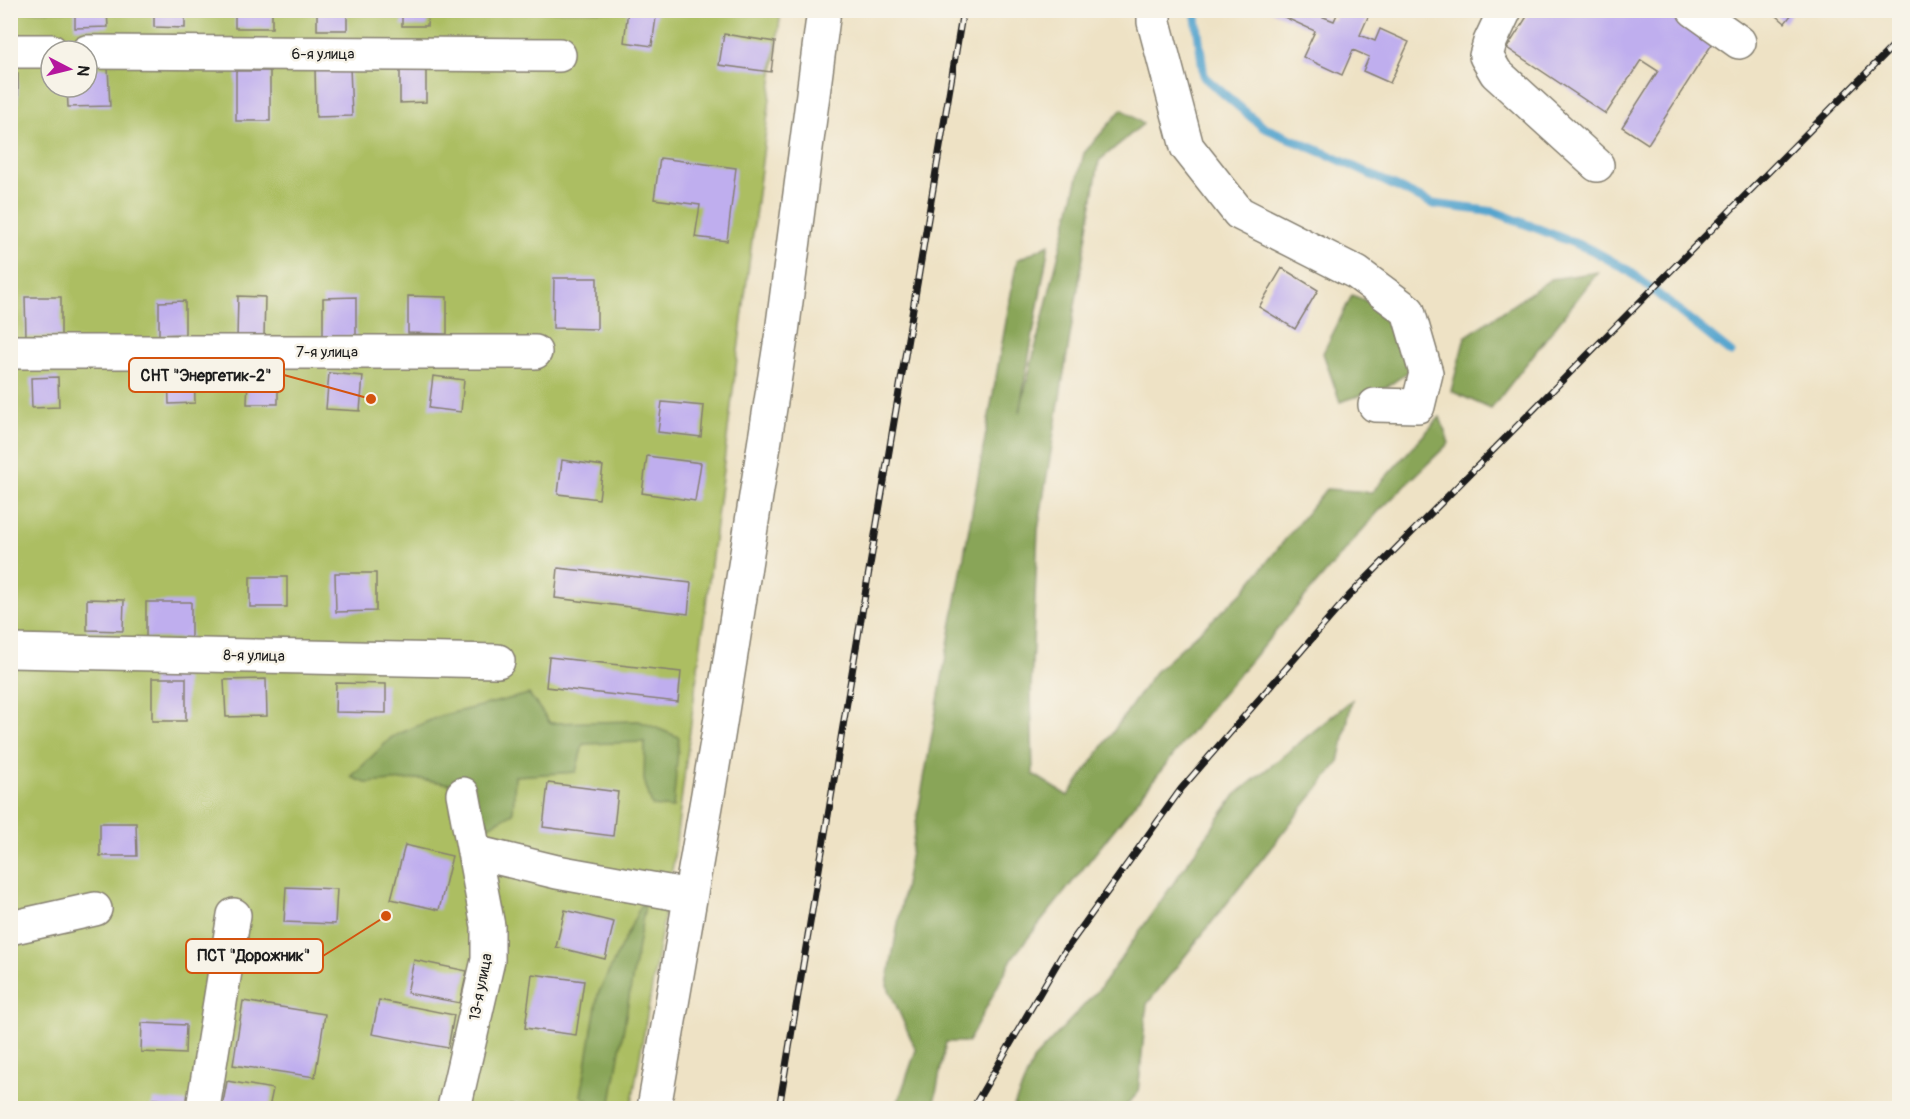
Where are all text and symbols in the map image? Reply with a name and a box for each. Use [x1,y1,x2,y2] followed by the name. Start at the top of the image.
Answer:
[39,39,99,99] north arrow
[292,45,354,64] street label: 6-я улица
[72,64,93,77] text: N
[296,343,358,362] street label: 7-я улица
[129,358,284,392] callout: СHТ "Энергетик-2"
[141,366,271,386] text: СHТ "Энергетик-2"
[223,646,285,666] street label: 8-я улица
[186,939,323,973] callout: ПСТ "Дорожник"
[198,946,310,966] text: ПСТ "Дорожник"
[465,952,497,1022] street label: 13-я улица

